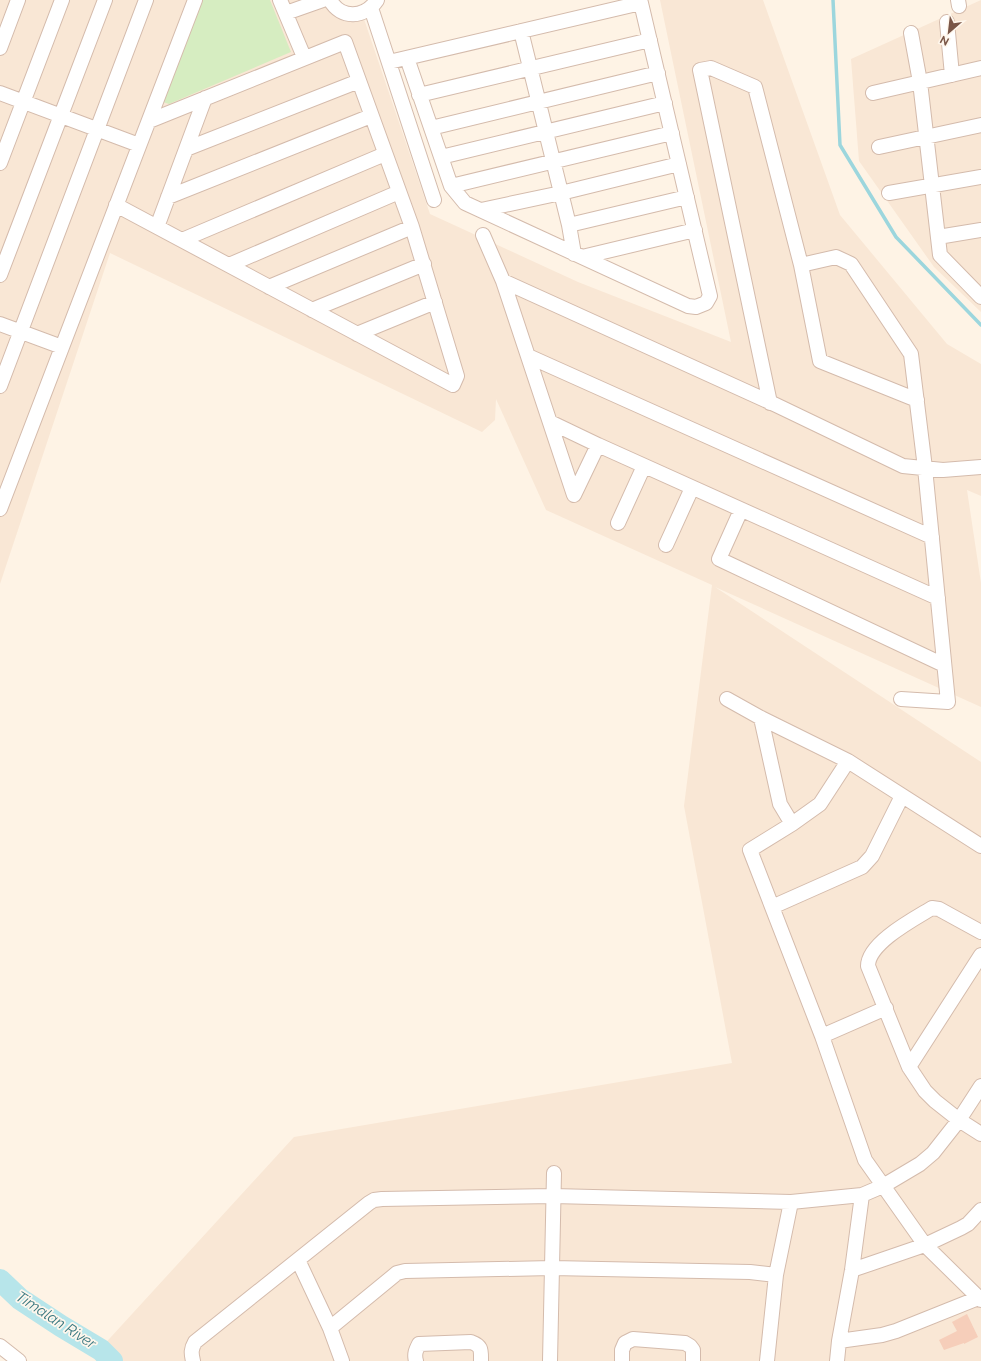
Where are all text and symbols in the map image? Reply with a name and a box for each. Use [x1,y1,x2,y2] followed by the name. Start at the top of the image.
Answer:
[929,12,969,52] north arrow
[938,33,951,48] text: N
[13,1287,100,1353] water label: Timalan River

